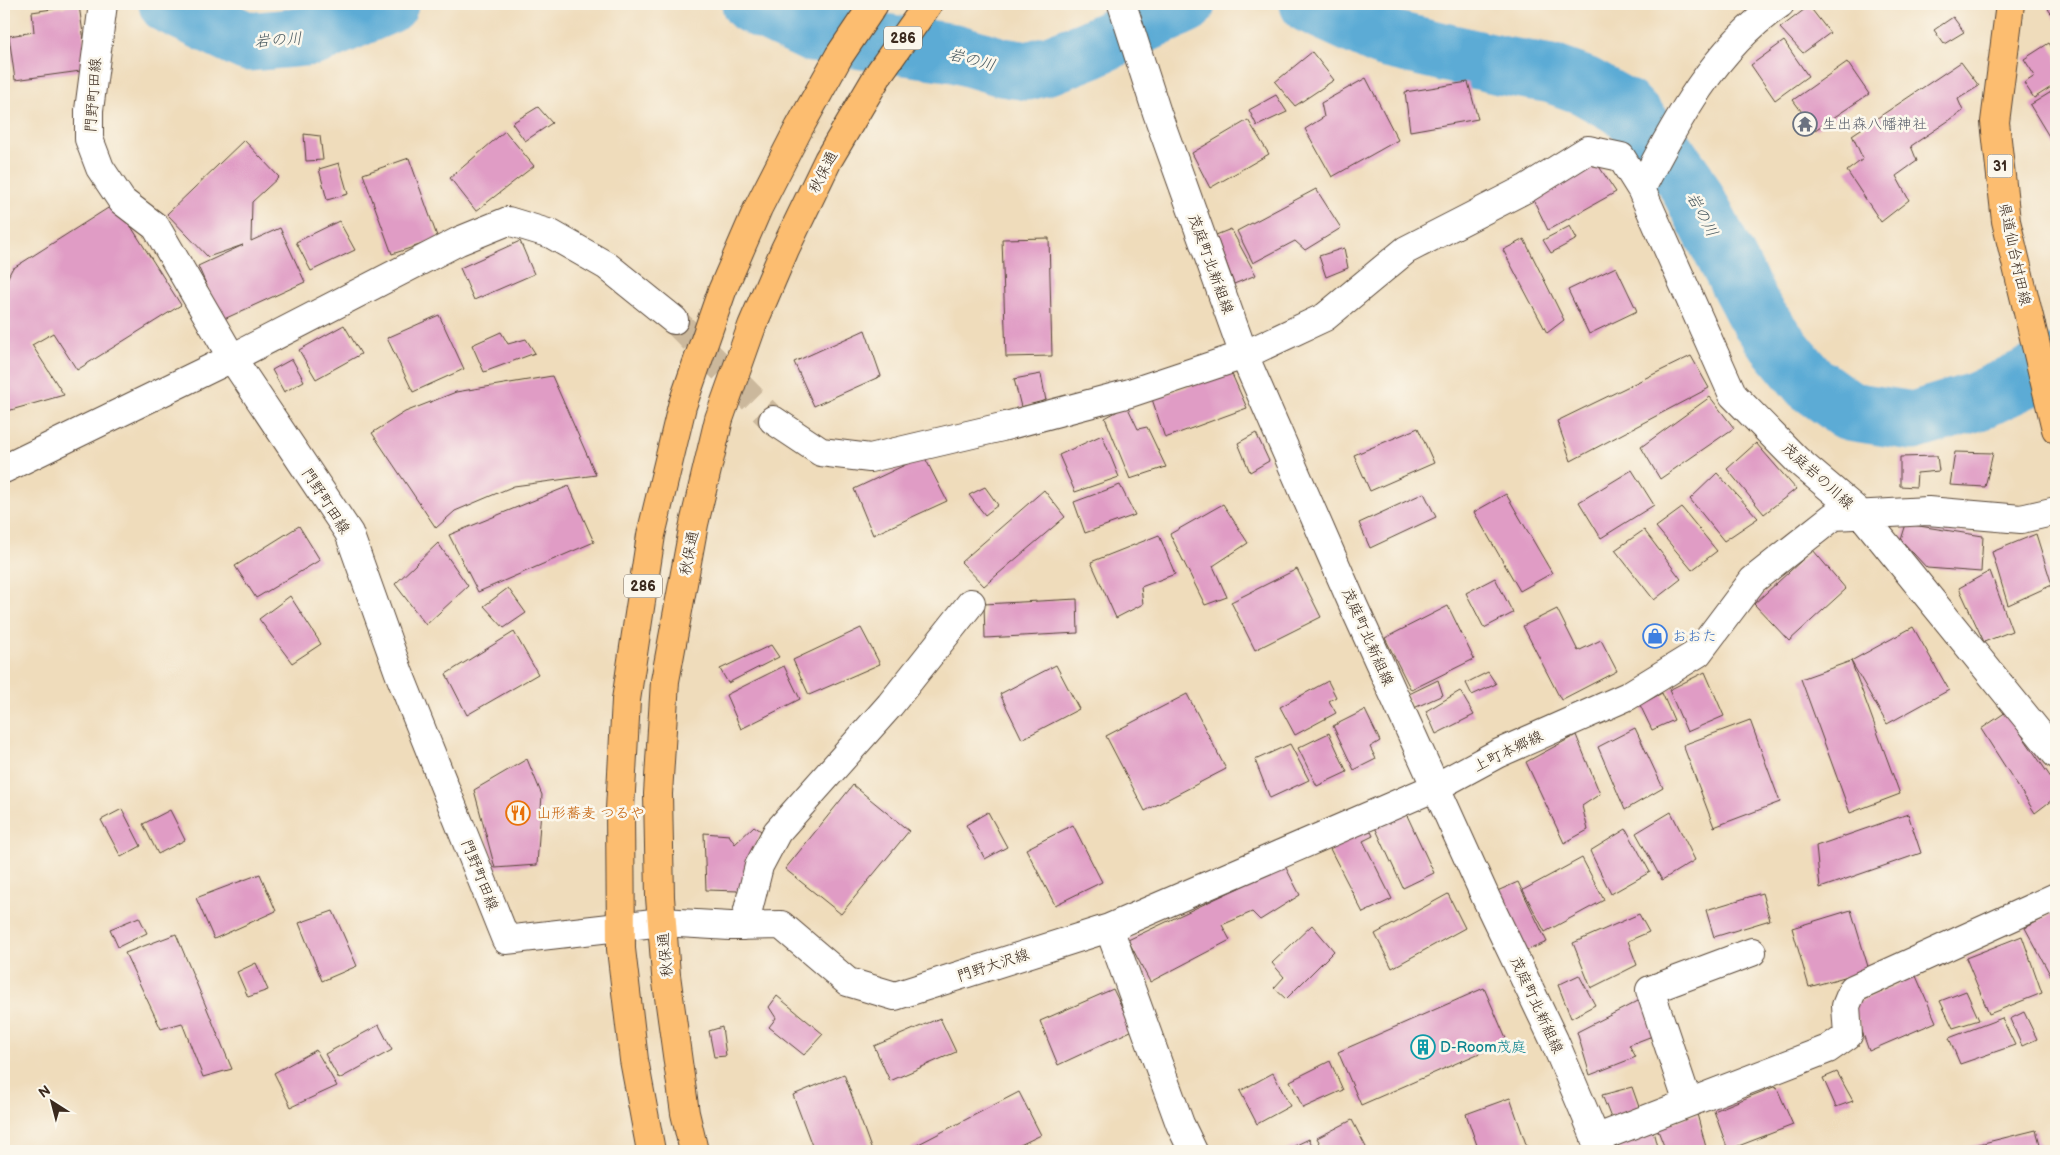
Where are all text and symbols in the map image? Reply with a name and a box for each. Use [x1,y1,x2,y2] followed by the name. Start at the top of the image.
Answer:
[884,26,922,49] road number: 286
[253,29,303,52] water label: 岩の川
[946,45,997,76] water label: 岩の川
[81,57,106,133] street label: 門野町田線
[1792,111,1818,137] temple icon: 生出森八幡神社
[1822,115,1927,134] place label: 生出森八幡神社
[805,148,842,197] street label: 秋保通
[1988,154,2012,178] road number: 31
[1682,189,1721,240] water label: 岩の川
[1994,201,2035,307] street label: 県道仙台村田線
[1184,212,1237,317] street label: 茂庭町北新組線
[1778,439,1857,514] street label: 茂庭岩の川線
[297,465,354,538] street label: 門野町田線
[676,529,703,577] street label: 秋保通
[624,574,662,598] road number: 286
[1338,585,1398,689] street label: 茂庭町北新組線
[1642,623,1668,649] shop icon: おおた
[1672,627,1717,646] place label: おおた
[1470,726,1546,776] street label: 上町本郷線
[505,800,531,826] restaurant icon: 山形蕎麦 つるや
[536,804,645,823] place label: 山形蕎麦 つるや
[457,837,502,914] street label: 門野町田線
[654,932,677,978] street label: 秋保通
[955,945,1032,986] street label: 門野大沢線
[1506,954,1567,1057] street label: 茂庭町北新組線
[1410,1034,1436,1060] building icon: D-Room茂庭
[1440,1038,1527,1057] place label: D-Room茂庭
[28,1078,78,1128] north arrow
[35,1082,54,1102] text: N

